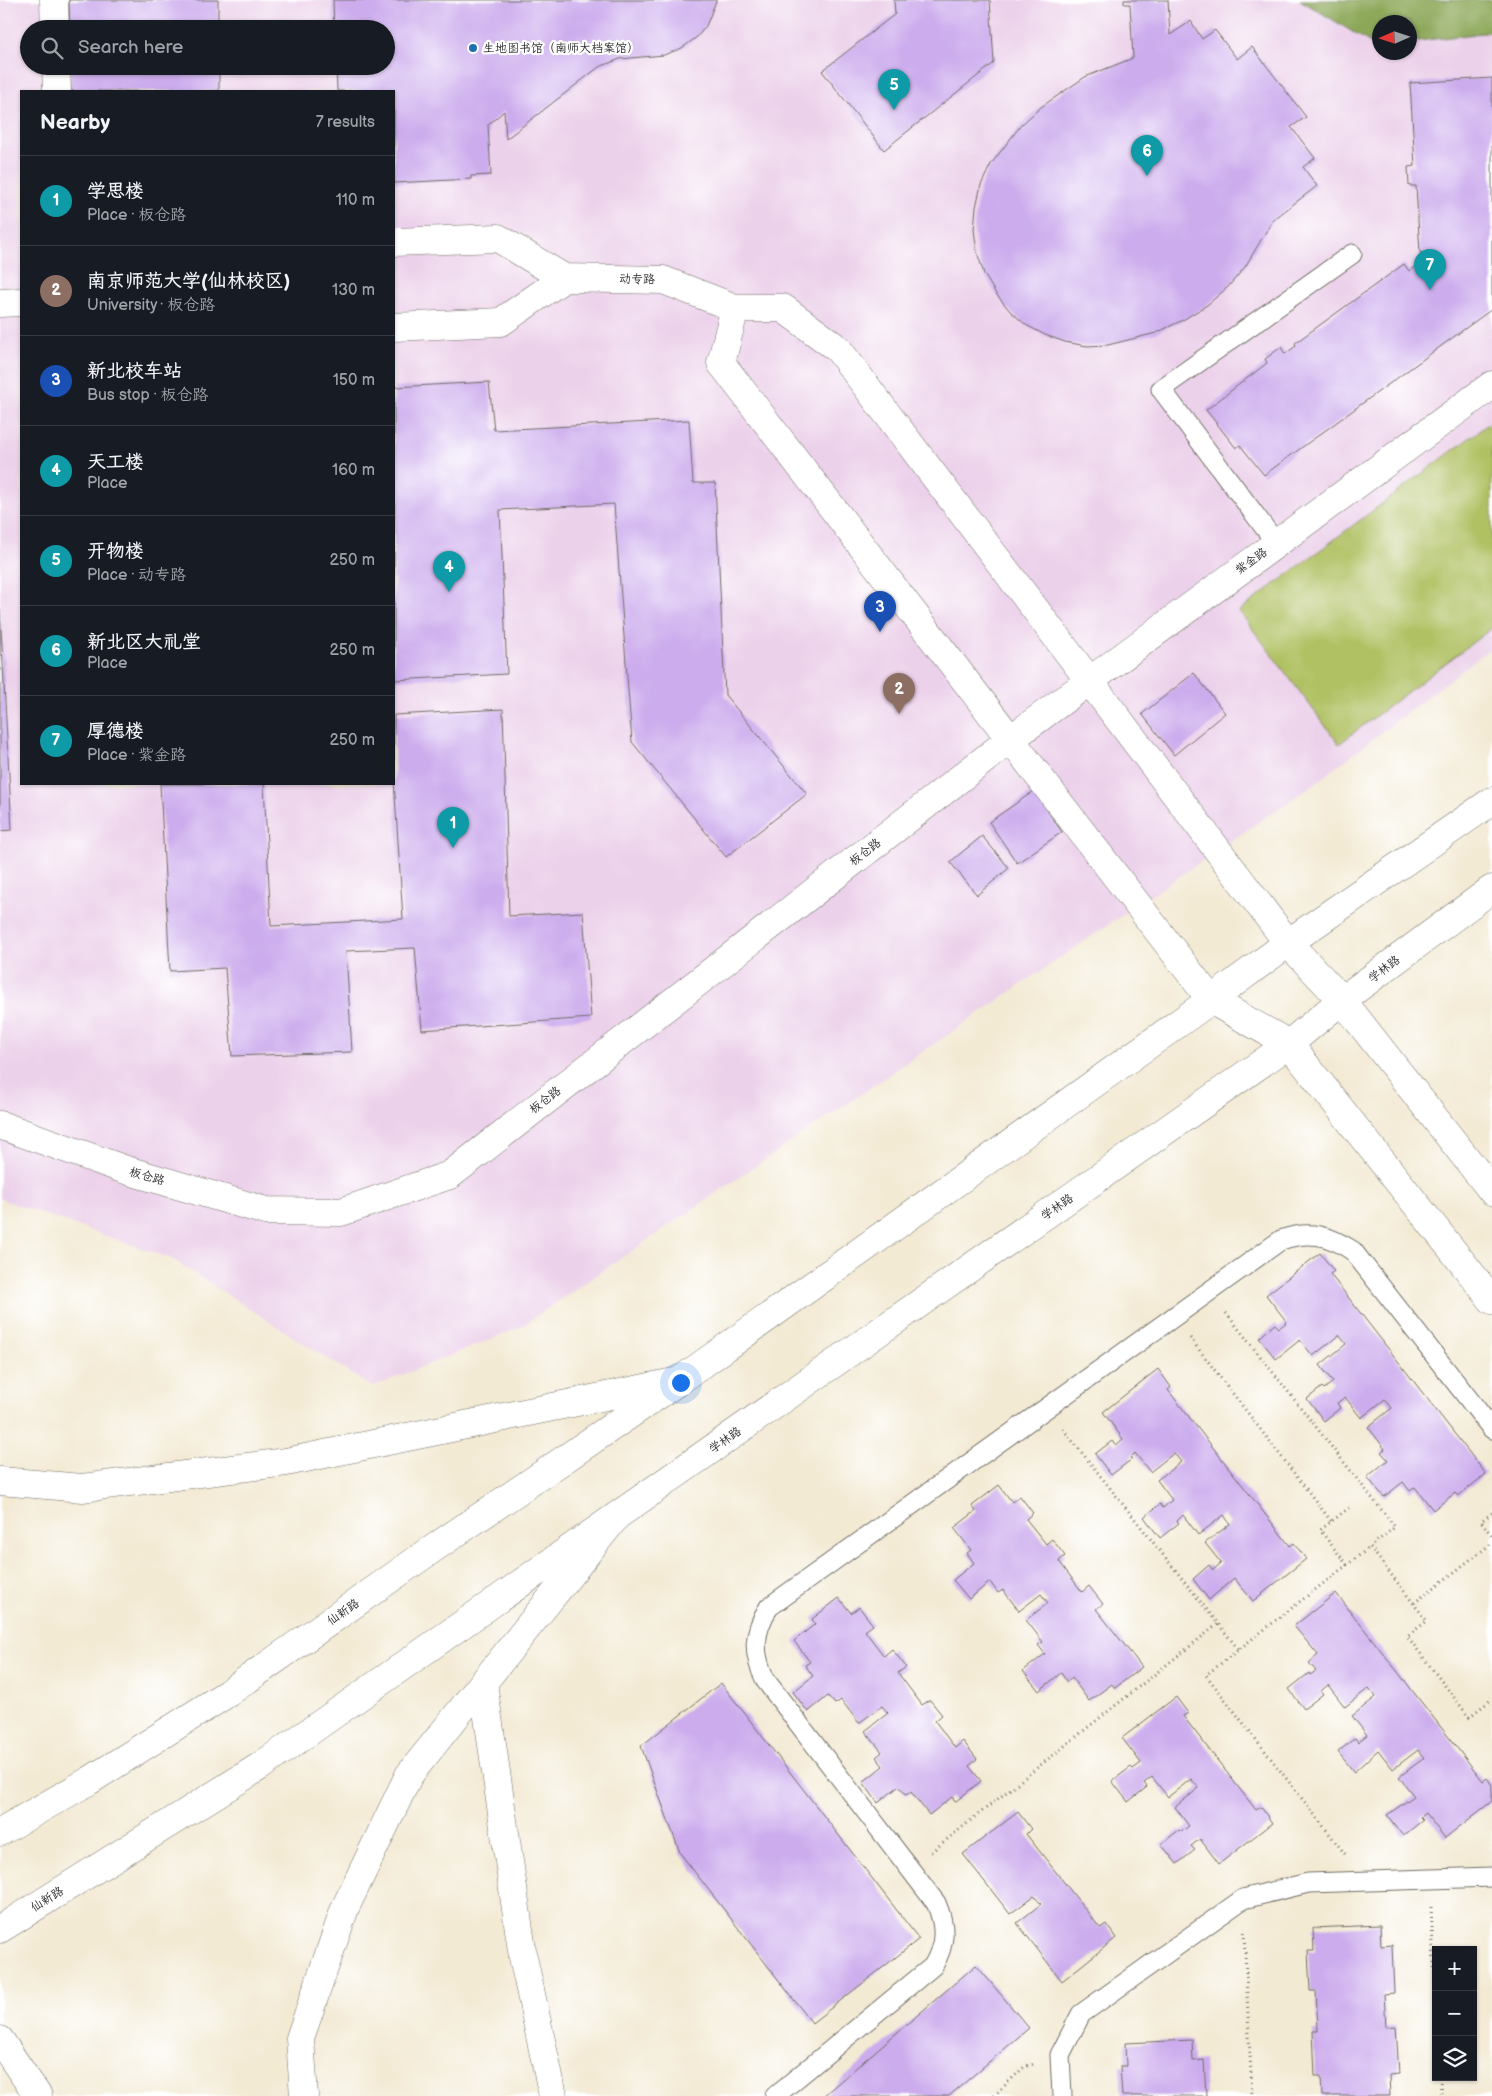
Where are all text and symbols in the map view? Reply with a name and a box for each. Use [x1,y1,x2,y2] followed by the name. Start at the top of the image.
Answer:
[1372,15,1417,60] north arrow
[20,20,395,75] search box
[38,34,66,62] icon: search
[78,36,183,59] text: Search here
[483,41,639,56] place label: 生地图书馆（南师大档案馆）
[467,42,479,54] marker: 生地图书馆（南师大档案馆）
[878,69,910,110] pin: 5
[40,110,110,135] text: Nearby
[316,113,375,132] text: 7 results
[1131,135,1163,176] pin: 6
[87,180,144,203] text: 学思楼
[53,191,59,210] text: 1
[336,191,375,210] text: 110 m
[87,206,186,225] text: Place · 板仓路
[1414,249,1446,290] pin: 7
[87,270,290,293] text: 南京师范大学(仙林校区)
[619,272,655,287] street label: 动专路
[51,281,61,300] text: 2
[332,281,375,300] text: 130 m
[87,296,215,315] text: University · 板仓路
[87,360,182,383] text: 新北校车站
[51,371,61,390] text: 3
[333,371,375,390] text: 150 m
[87,386,208,405] text: Bus stop · 板仓路
[87,451,144,474] text: 天工楼
[51,461,61,480] text: 4
[332,461,375,480] text: 160 m
[87,474,128,493] text: Place
[87,540,144,563] text: 开物楼
[1232,545,1270,578] street label: 紫金路
[51,551,61,570] text: 5
[329,551,375,570] text: 250 m
[433,551,465,592] pin: 4
[87,566,186,585] text: Place · 动专路
[864,591,896,632] pin: 3
[87,631,201,654] text: 新北区大礼堂
[51,641,61,660] text: 6
[329,641,375,660] text: 250 m
[87,654,128,673] text: Place
[883,673,915,714] pin: 2
[87,720,144,743] text: 厚德楼
[52,731,60,750] text: 7
[329,731,375,750] text: 250 m
[87,746,186,765] text: Place · 紫金路
[437,807,469,848] pin: 1
[847,835,884,869] street label: 板仓路
[1365,953,1403,986] street label: 学林路
[527,1083,564,1117] street label: 板仓路
[127,1164,166,1189] street label: 板仓路
[1038,1191,1076,1224] street label: 学林路
[668,1370,694,1396] your location
[706,1424,744,1457] street label: 学林路
[324,1596,362,1629] street label: 仙新路
[28,1884,67,1915] street label: 仙新路
[1432,1946,1477,2081] map controls
[1432,1946,1477,1991] button: +
[1432,1991,1477,2036] button: −
[1432,2036,1477,2081] button: layers

